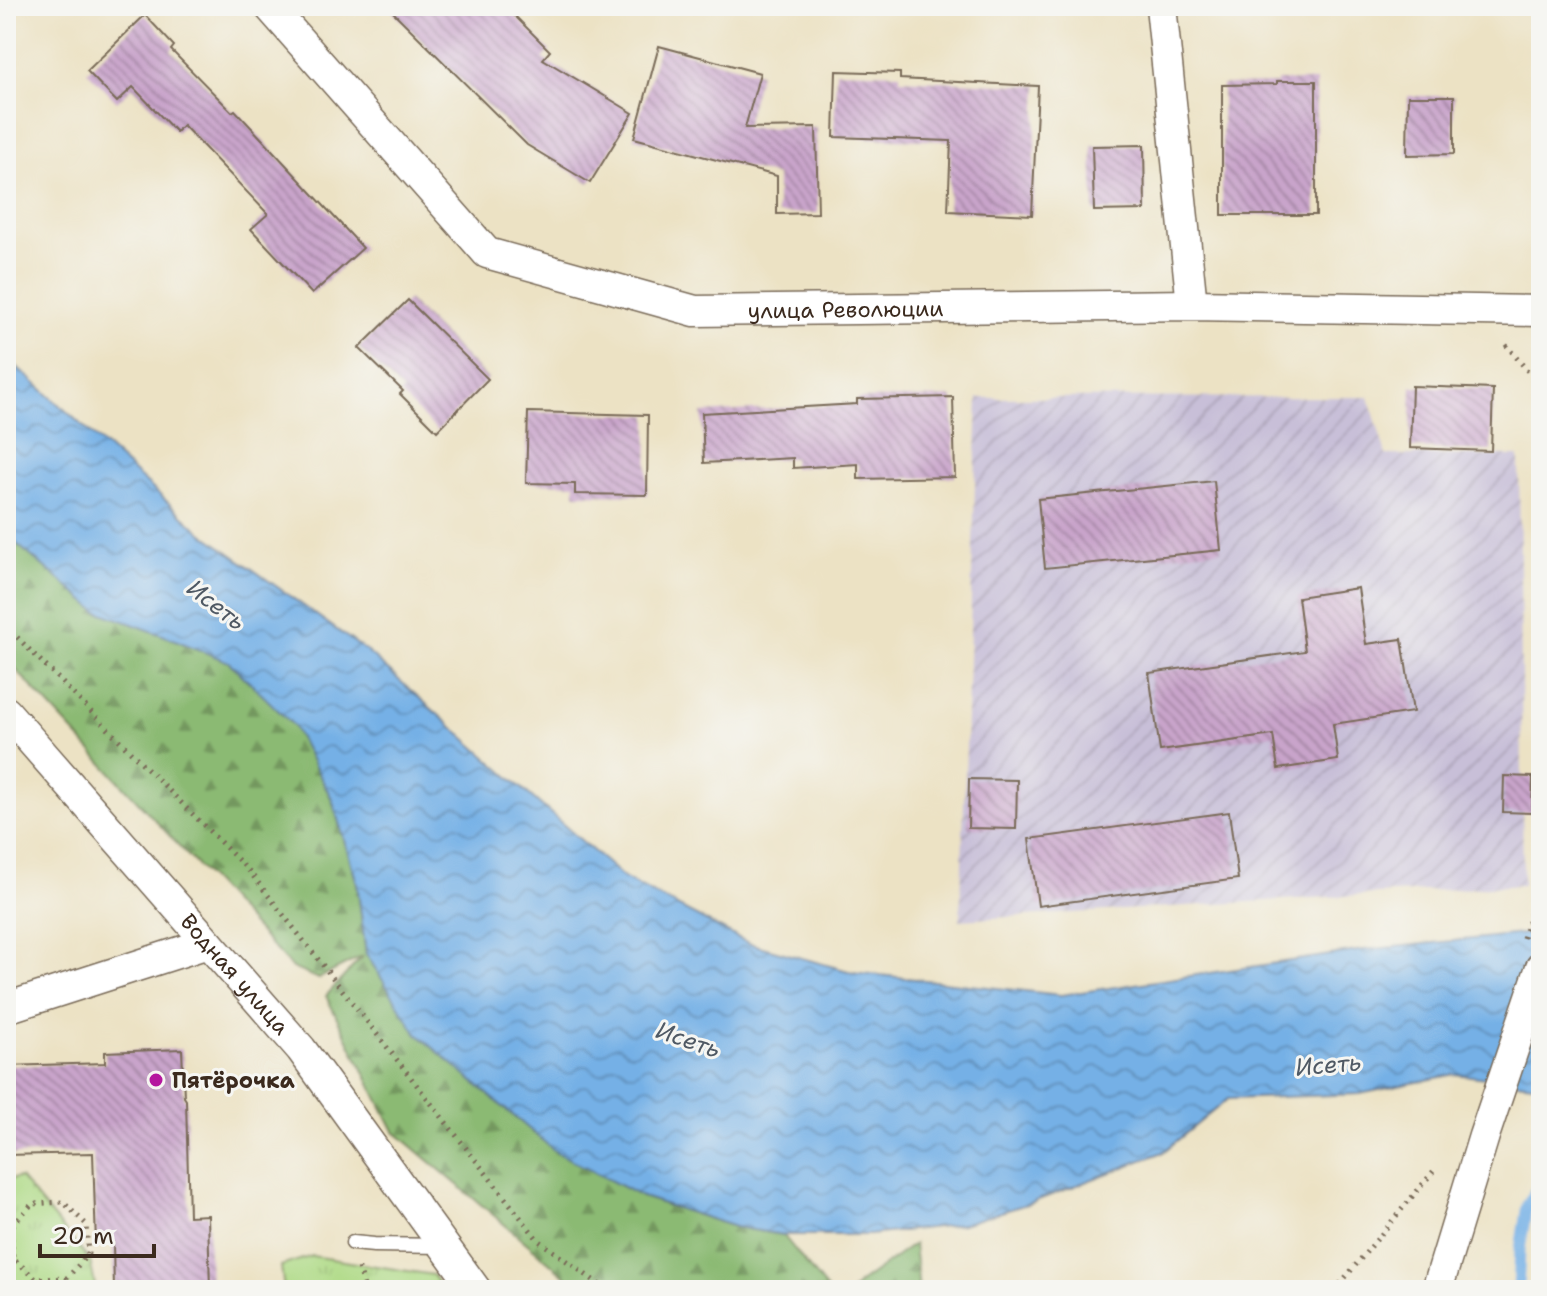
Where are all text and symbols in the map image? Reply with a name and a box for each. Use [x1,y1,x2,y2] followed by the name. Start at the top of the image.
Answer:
[747,294,944,325] street label: улица Революции
[180,572,252,638] water label: Исеть
[174,907,296,1041] street label: Водная улица
[652,1014,724,1066] water label: Исеть
[1294,1046,1362,1084] water label: Исеть
[172,1066,295,1095] place label: Пятёрочка
[147,1071,165,1089] marker: Пятёрочка
[40,1208,154,1258] scale bar
[52,1220,114,1252] text: 20 m

